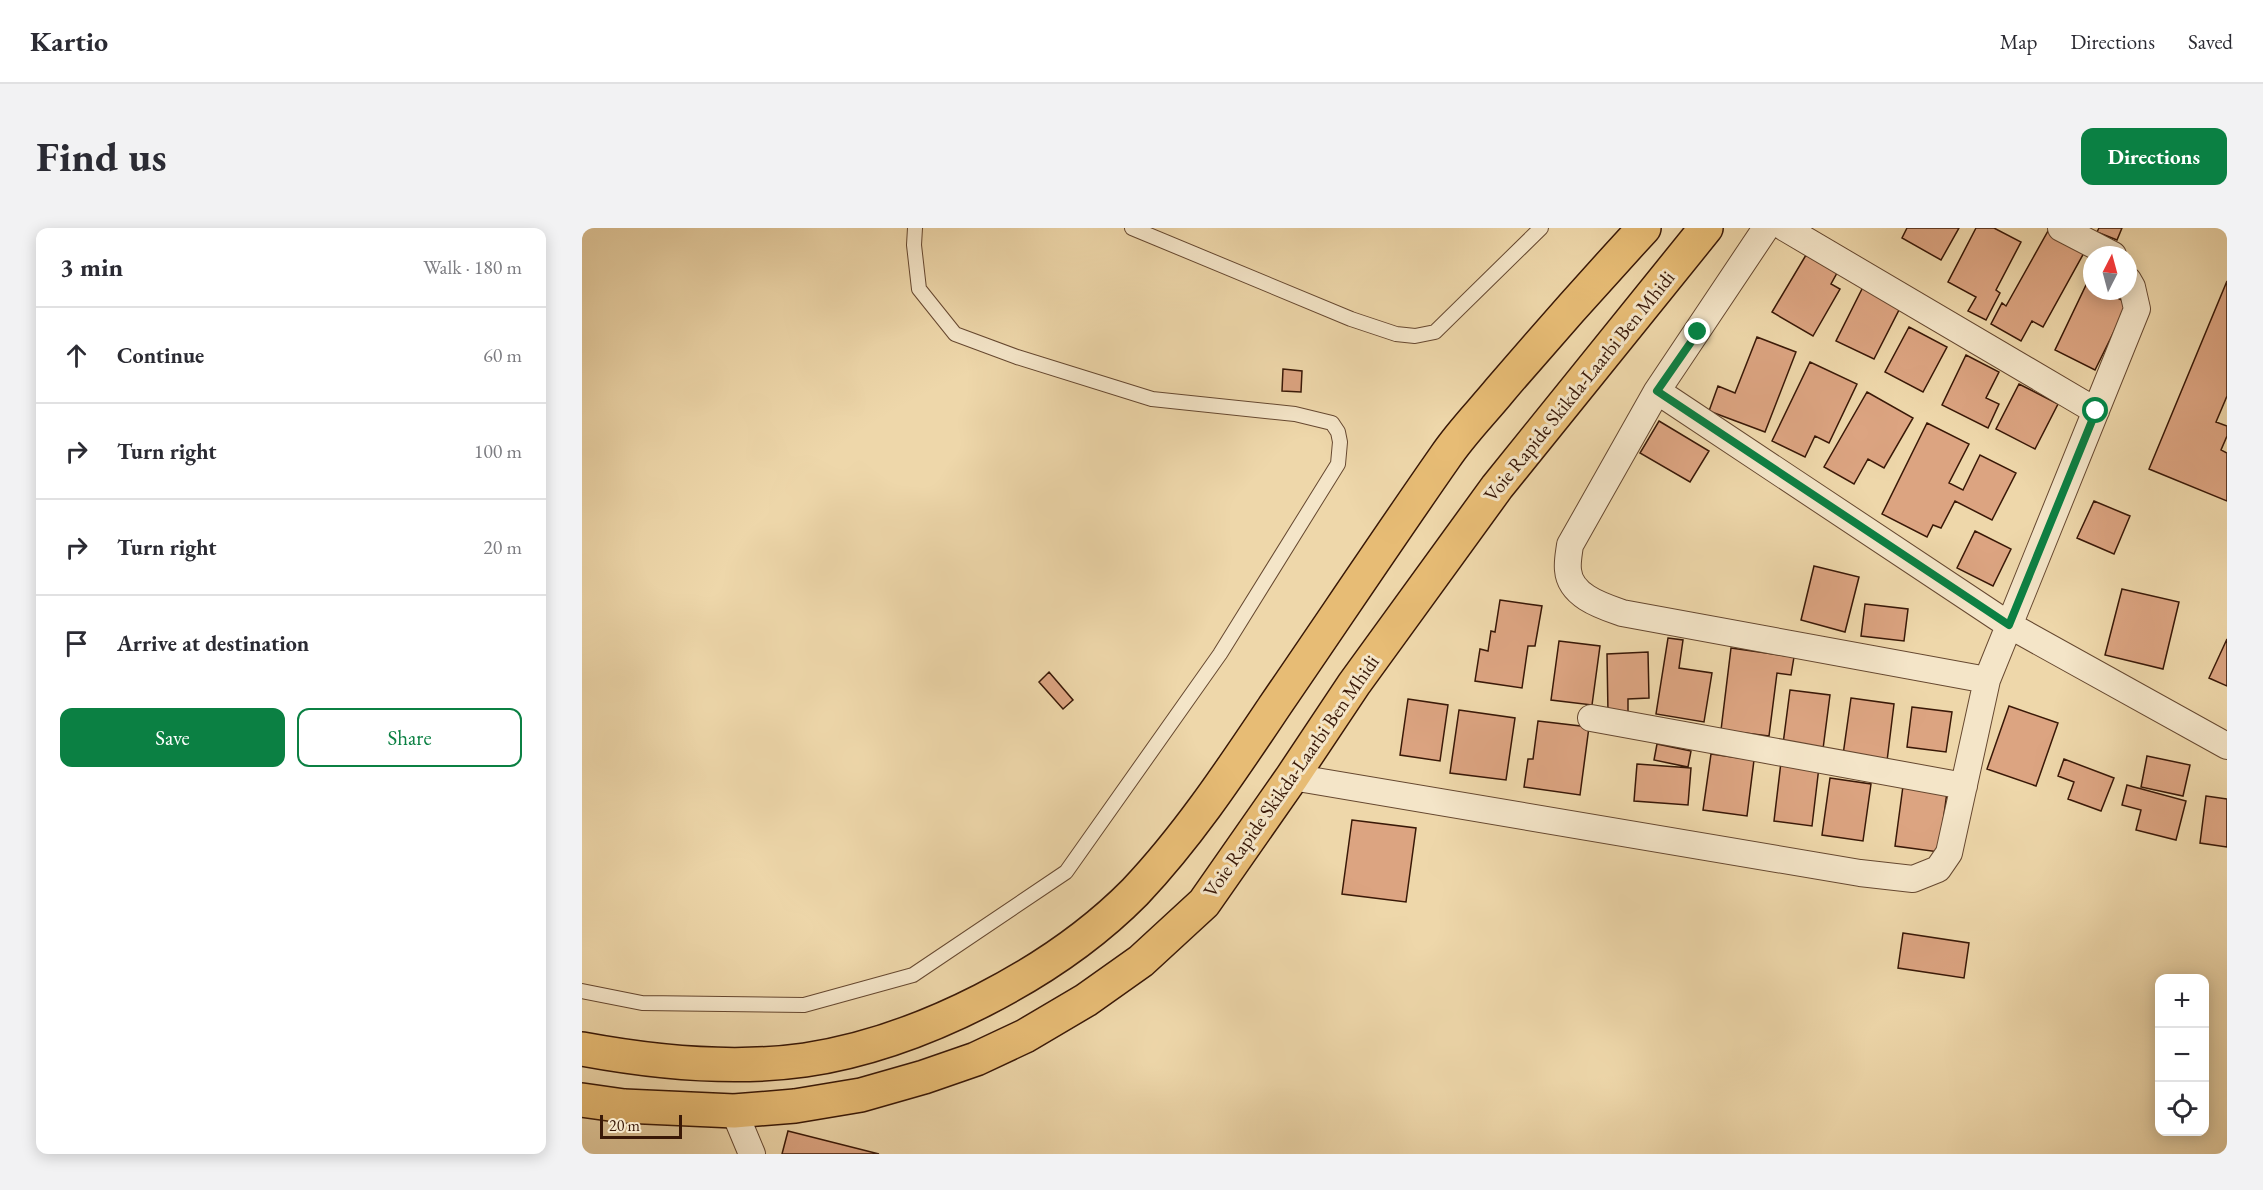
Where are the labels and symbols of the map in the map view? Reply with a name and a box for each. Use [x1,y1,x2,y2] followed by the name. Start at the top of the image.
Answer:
[2083,246,2137,300] north arrow
[1478,265,1680,507] street label: Voie Rapide Skikda-Laarbi Ben Mhidi
[1684,318,1710,344] route end
[2082,397,2108,423] route start
[1197,650,1385,902] street label: Voie Rapide Skikda-Laarbi Ben Mhidi
[600,1112,682,1140] scale bar

